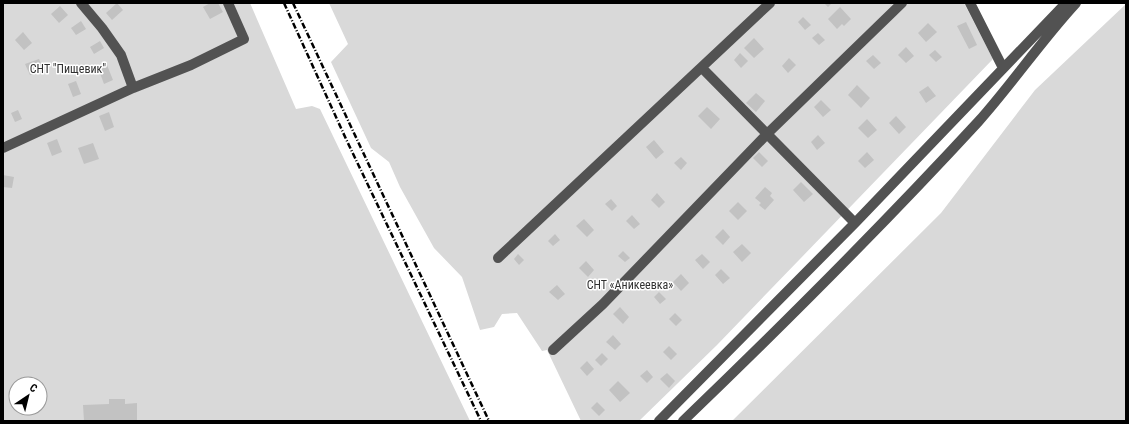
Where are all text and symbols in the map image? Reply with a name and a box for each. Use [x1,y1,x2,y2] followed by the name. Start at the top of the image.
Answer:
[30,62,106,76] park label: СНТ "Пищевик"
[587,278,673,292] park label: СНТ «Аникеевка»
[8,376,48,416] north arrow
[27,381,40,395] text: С

